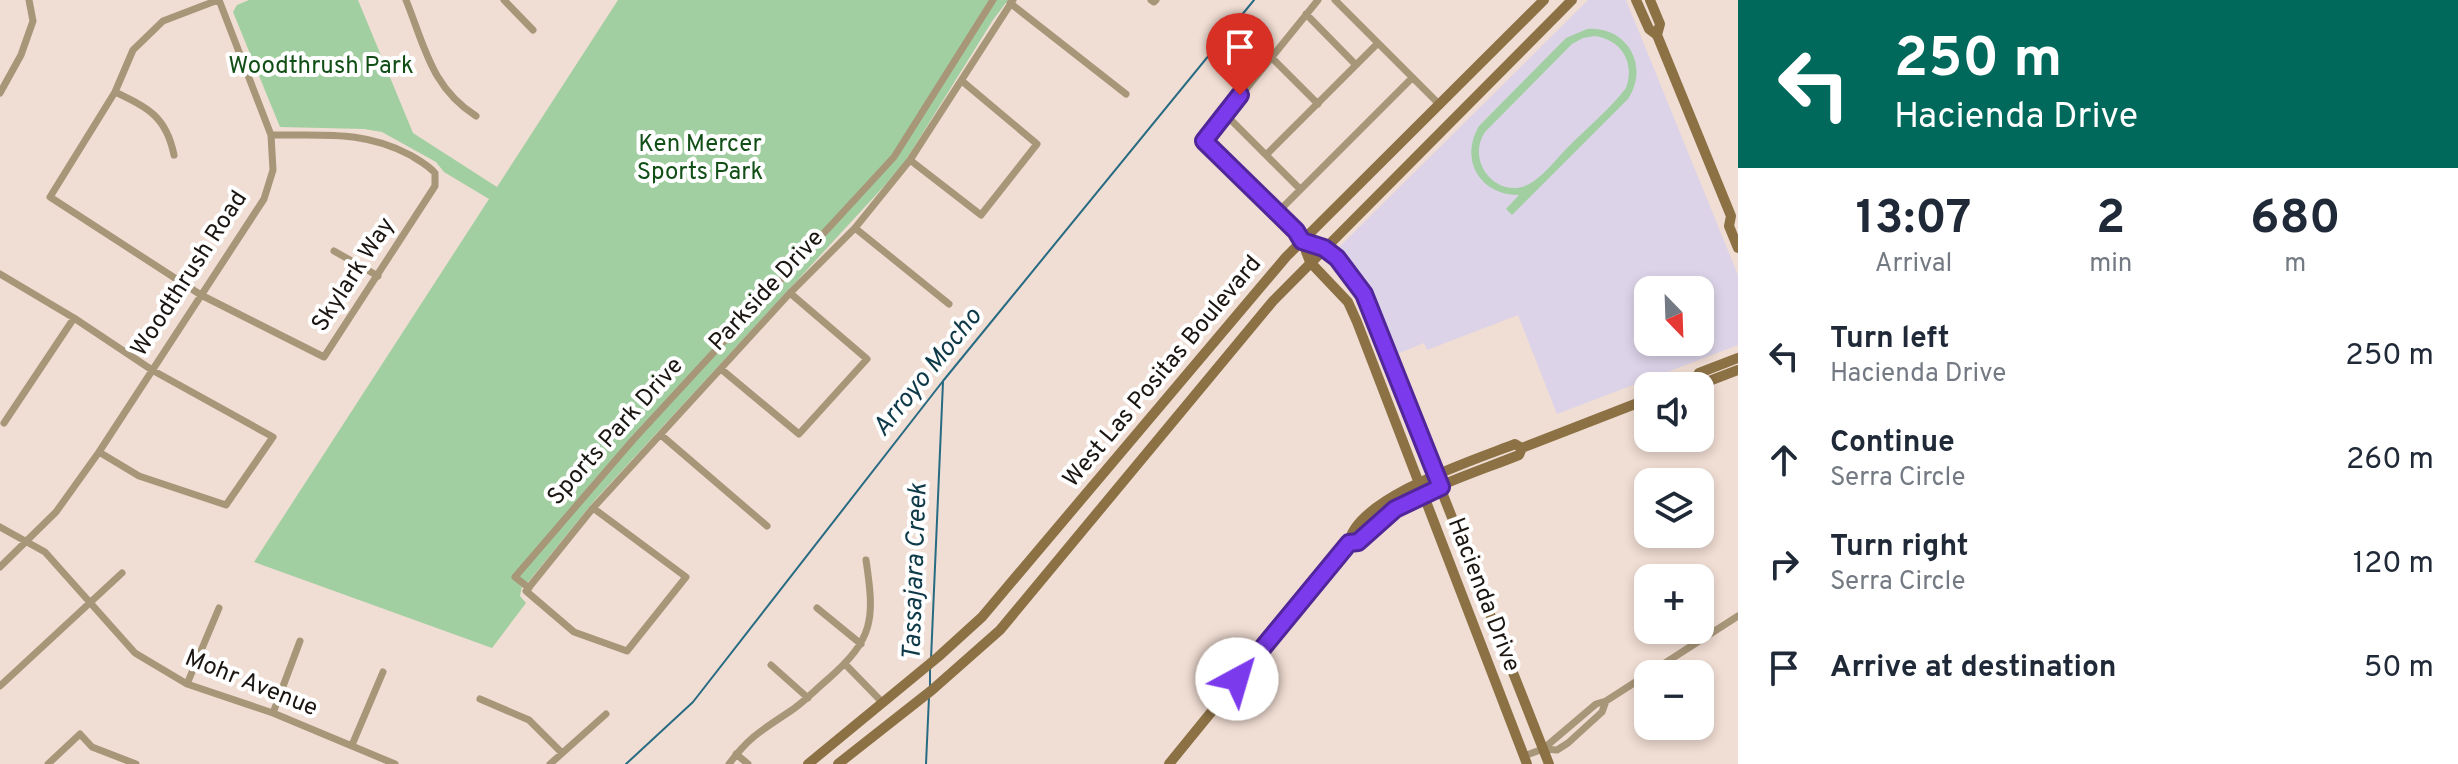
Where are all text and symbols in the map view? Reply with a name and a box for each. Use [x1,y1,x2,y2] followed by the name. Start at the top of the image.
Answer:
[1206,13,1274,95] pin
[1218,25,1262,69] icon: arrive
[1894,26,2062,96] text: 250 m
[1762,32,1866,136] icon: left
[228,52,414,82] park label: Woodthrush Park
[1894,95,2138,141] text: Hacienda Drive
[637,130,763,188] park label: Ken Mercer Sports Park
[125,185,255,363] street label: Woodthrush Road
[1856,190,1972,250] text: 13:07
[2096,190,2125,250] text: 2
[2250,190,2340,250] text: 680
[306,212,402,338] street label: Skylark Way
[703,224,831,358] street label: Parkside Drive
[1875,248,1952,281] text: Arrival
[2089,248,2132,281] text: min
[2284,248,2306,281] text: m
[1057,250,1269,494] street label: West Las Positas Boulevard
[1634,276,1714,356] north arrow
[1634,276,1714,740] map controls
[866,302,990,444] water label: Arroyo Mocho
[1830,321,1950,358] text: Turn left
[1762,334,1806,378] icon: left
[2345,338,2434,375] text: 250 m
[542,352,690,512] street label: Sports Park Drive
[1830,358,2006,391] text: Hacienda Drive
[1634,372,1714,452] button: sound
[1830,425,1955,462] text: Continue
[1762,438,1806,482] icon: ahead
[2346,442,2434,479] text: 260 m
[1830,462,1965,495] text: Serra Circle
[1634,468,1714,548] button: layers
[896,482,936,661] water label: Tassajara Creek
[1440,514,1526,676] street label: Hacienda Drive
[1830,529,1968,566] text: Turn right
[1762,542,1806,586] icon: right
[2353,546,2434,583] text: 120 m
[1634,564,1714,644] button: +
[1830,566,1965,599] text: Serra Circle
[1195,637,1279,721] position arrow
[180,644,322,724] street label: Mohr Avenue
[1762,646,1806,690] icon: arrive
[1830,650,2116,687] text: Arrive at destination
[2364,650,2434,687] text: 50 m
[1634,660,1714,740] button: −

